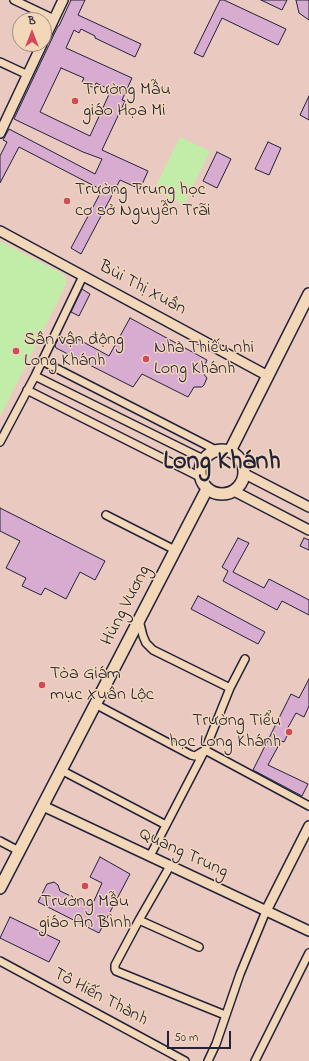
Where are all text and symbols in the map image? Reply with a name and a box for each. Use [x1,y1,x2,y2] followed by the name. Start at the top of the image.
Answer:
[12,12,52,52] north arrow
[28,13,36,29] text: B
[83,80,171,122] place label: Trường Mẫu giáo Họa Mi
[70,96,80,106] marker: Trường Mẫu giáo Họa Mi
[75,180,211,222] place label: Trường Trung học cơ sở Nguyễn Trãi
[62,196,72,206] marker: Trường Trung học cơ sở Nguyễn Trãi
[95,257,189,321] street label: Bùi Thị Xuân
[24,330,124,372] place label: Sân vận động Long Khánh
[154,338,254,380] place label: Nhà Thiếu nhi Long Khánh
[11,346,21,356] marker: Sân vận động Long Khánh
[141,354,151,364] marker: Nhà Thiếu nhi Long Khánh
[163,448,281,480] district label: Long Khánh
[98,562,156,650] street label: Hùng Vương
[50,664,154,706] place label: Tòa Giám mục Xuân Lộc
[37,680,47,690] marker: Tòa Giám mục Xuân Lộc
[169,711,281,754] place label: Trường Tiểu học Long Khánh
[284,727,294,737] marker: Trường Tiểu học Long Khánh
[135,824,231,884] street label: Quang Trung
[80,881,90,891] marker: Trường Mẫu giáo An BÌnh
[39,892,131,934] place label: Trường Mẫu giáo An BÌnh
[49,964,151,1032] street label: Tô Hiến Thành
[169,1023,233,1049] scale bar
[174,1029,198,1047] text: 50 m

